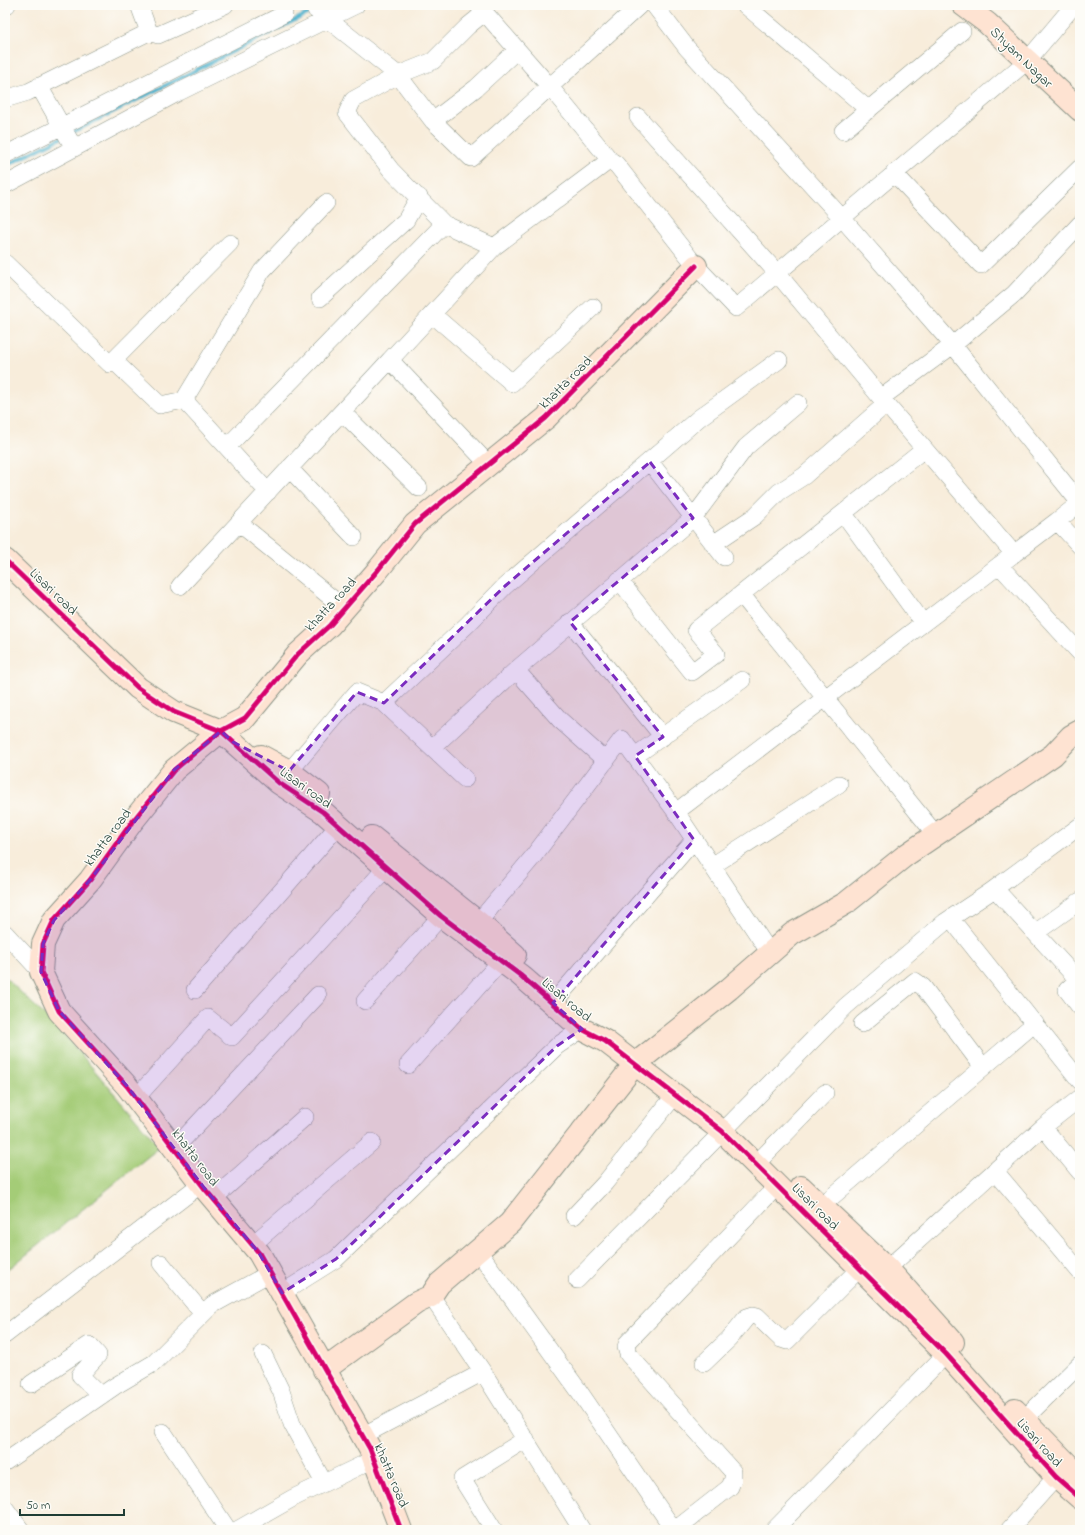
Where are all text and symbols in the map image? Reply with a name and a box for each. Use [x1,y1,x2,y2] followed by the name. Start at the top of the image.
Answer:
[984,23,1058,95] street label: Shyam Nagar
[535,352,598,414] street label: khatta road
[24,564,82,620] street label: Lisari road
[300,573,362,637] street label: khatta road
[275,762,336,814] street label: Lisari road
[79,804,137,871] street label: khatta road
[536,973,596,1027] street label: Lisari road
[166,1124,224,1191] street label: khatta road
[786,1178,844,1236] street label: Lisari road
[1011,1414,1067,1472] street label: Lisari road
[368,1440,414,1511] street label: khatta road
[20,1491,124,1517] scale bar
[26,1497,50,1515] text: 50 m

